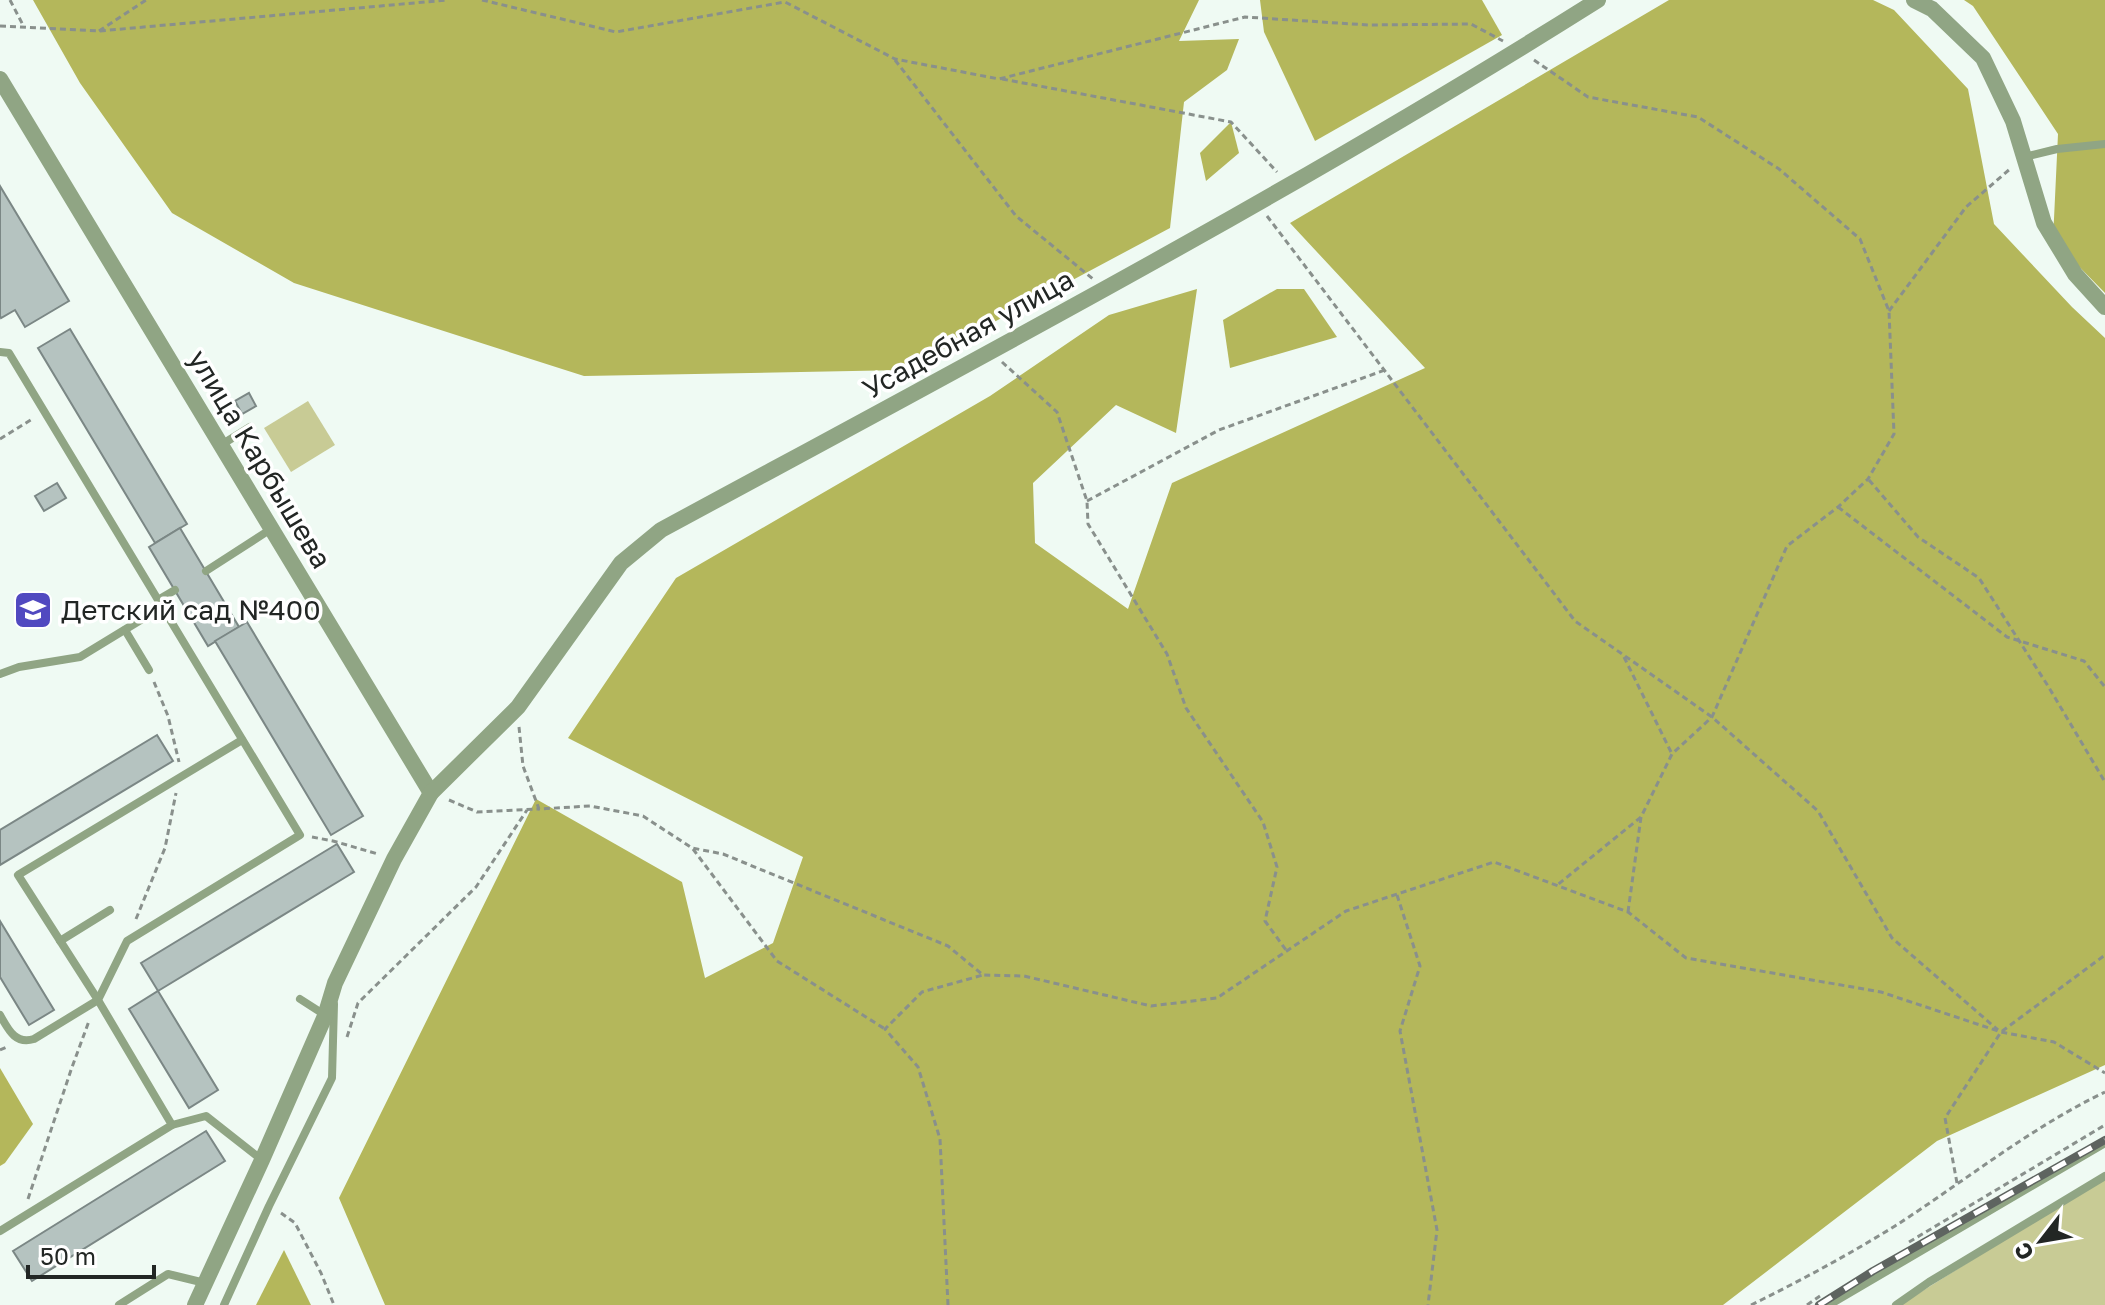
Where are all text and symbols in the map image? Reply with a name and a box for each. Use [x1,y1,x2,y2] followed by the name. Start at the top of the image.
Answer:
[857,262,1079,405] street label: Усадебная улица
[182,344,339,574] street label: улица Карбышева
[12,589,54,631] school or university icon: Детский сад №400
[61,593,321,626] place label: Детский сад №400
[2001,1201,2081,1281] north arrow
[28,1229,154,1279] scale bar
[2008,1238,2039,1265] text: С
[40,1241,96,1270] text: 50 m

